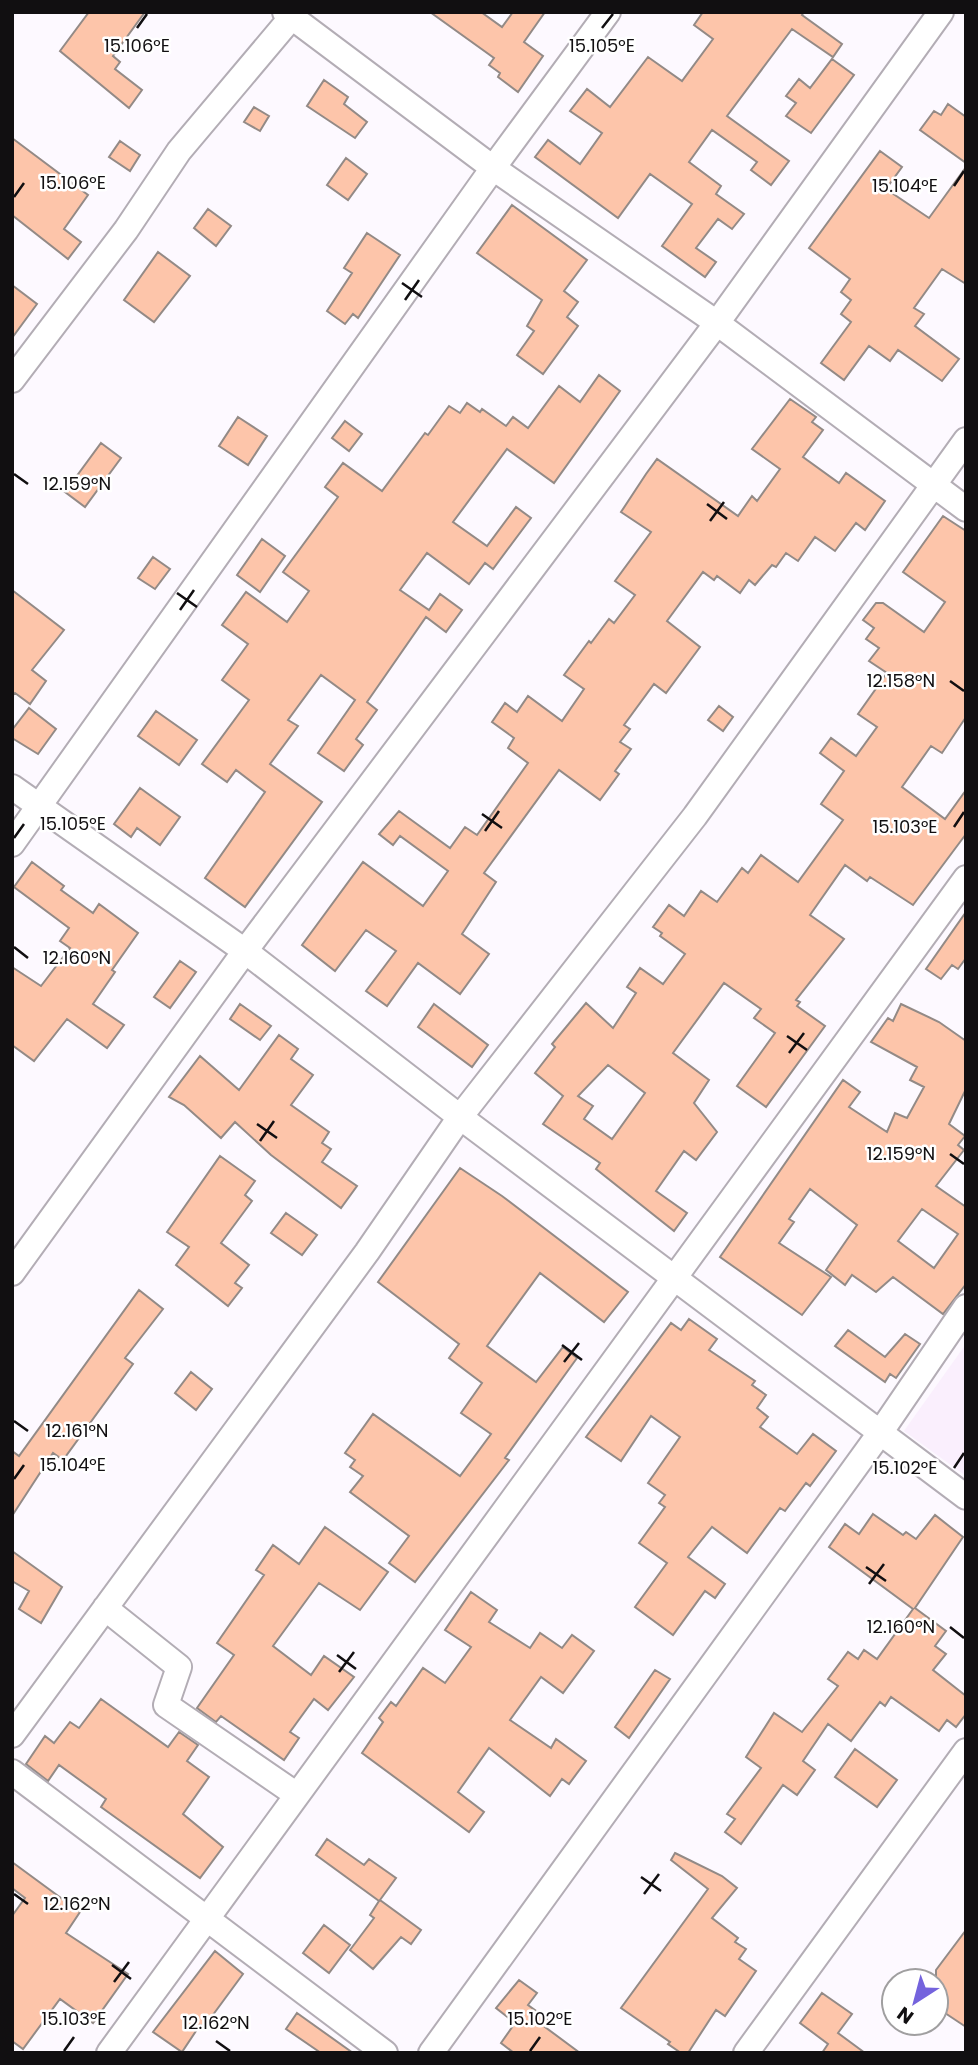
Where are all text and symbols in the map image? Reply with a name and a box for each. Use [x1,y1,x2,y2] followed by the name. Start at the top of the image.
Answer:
[104,33,170,58] text: 15.106°E
[569,33,635,58] text: 15.105°E
[40,170,106,195] text: 15.106°E
[872,173,938,198] text: 15.104°E
[43,471,111,496] text: 12.159°N
[867,668,935,693] text: 12.158°N
[40,811,106,836] text: 15.105°E
[872,814,938,839] text: 15.103°E
[43,945,111,970] text: 12.160°N
[867,1141,935,1166] text: 12.159°N
[46,1418,108,1443] text: 12.161°N
[40,1452,106,1477] text: 15.104°E
[873,1455,937,1480] text: 15.102°E
[867,1614,935,1639] text: 12.160°N
[43,1891,111,1916] text: 12.162°N
[880,1967,950,2037] north arrow
[892,2000,919,2030] text: N
[41,2006,107,2031] text: 15.103°E
[508,2006,572,2031] text: 15.102°E
[182,2010,250,2035] text: 12.162°N

